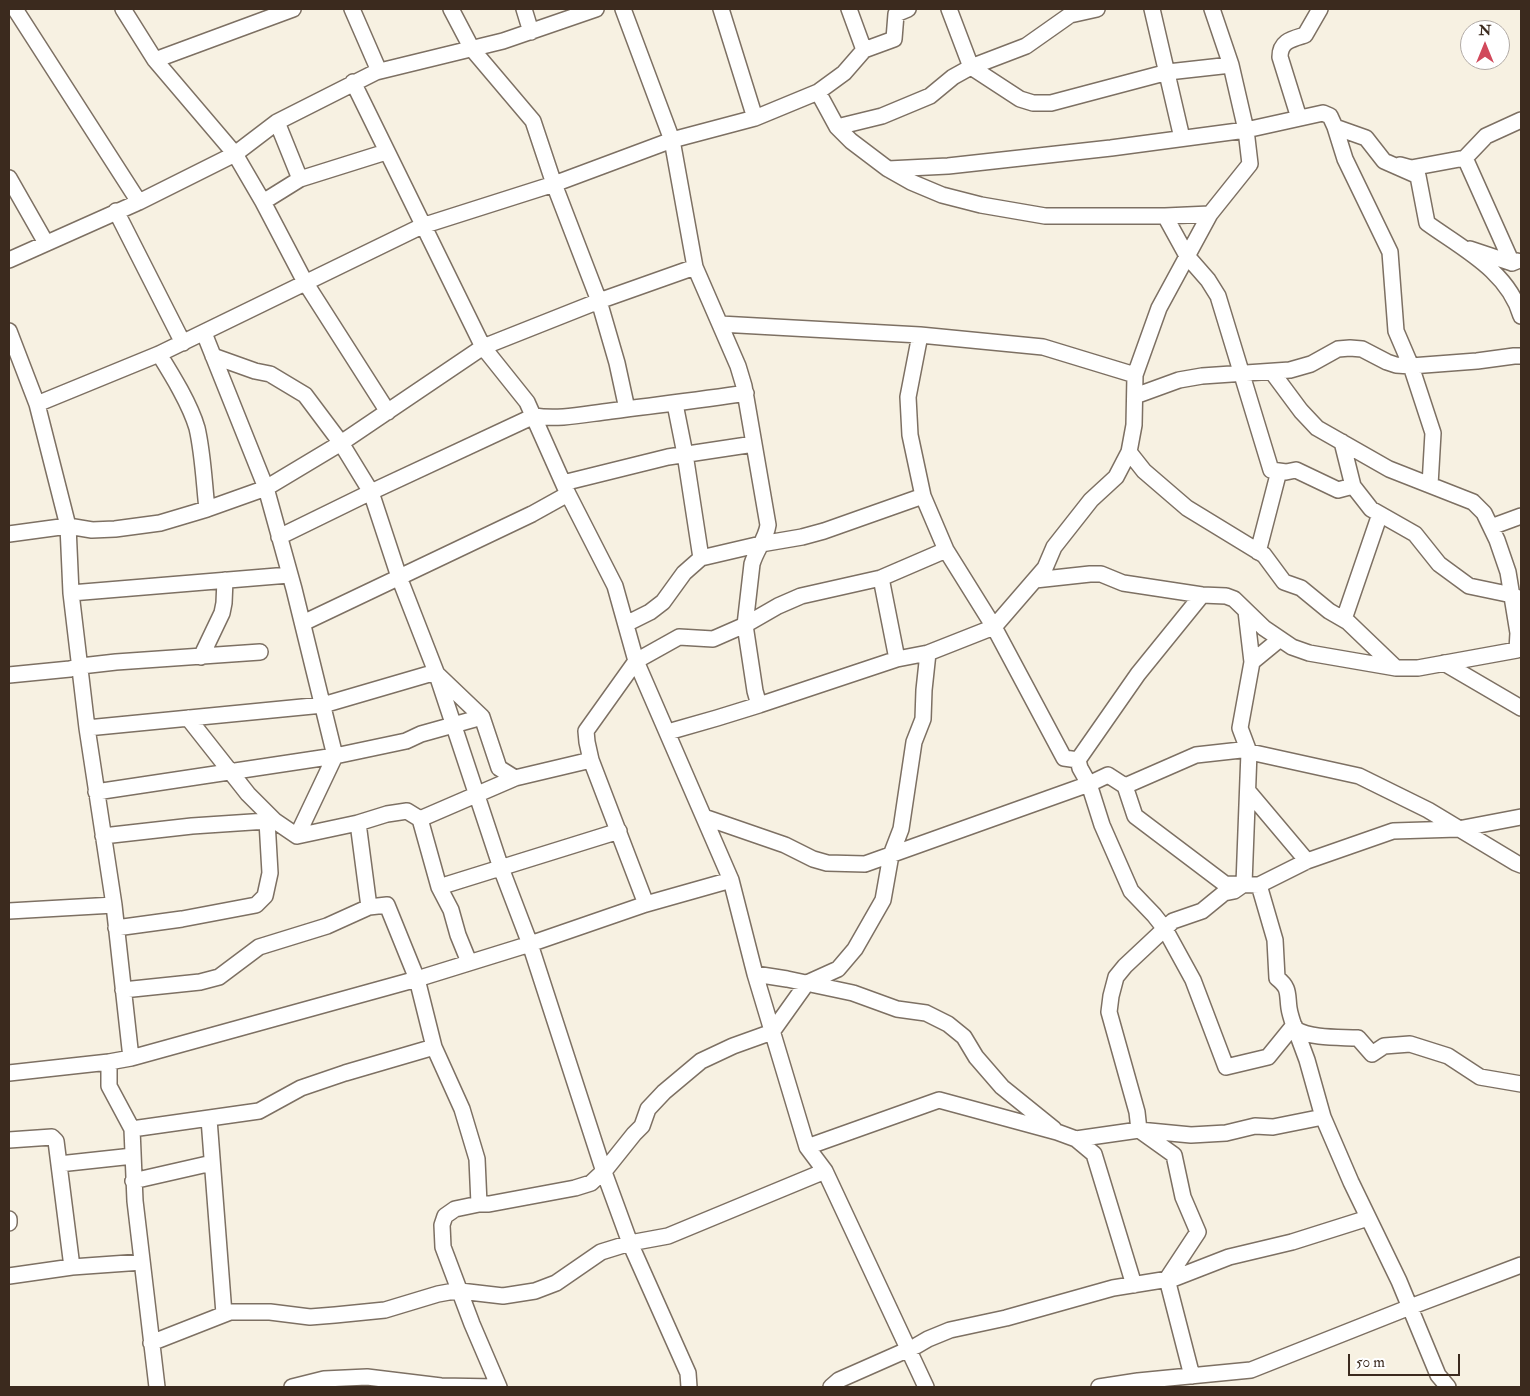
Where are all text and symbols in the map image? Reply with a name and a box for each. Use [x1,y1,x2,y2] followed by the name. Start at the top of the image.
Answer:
[1460,20,1510,70] north arrow
[1479,22,1491,39] text: N
[1350,1344,1462,1376] scale bar
[1356,1353,1385,1372] text: 50 m

